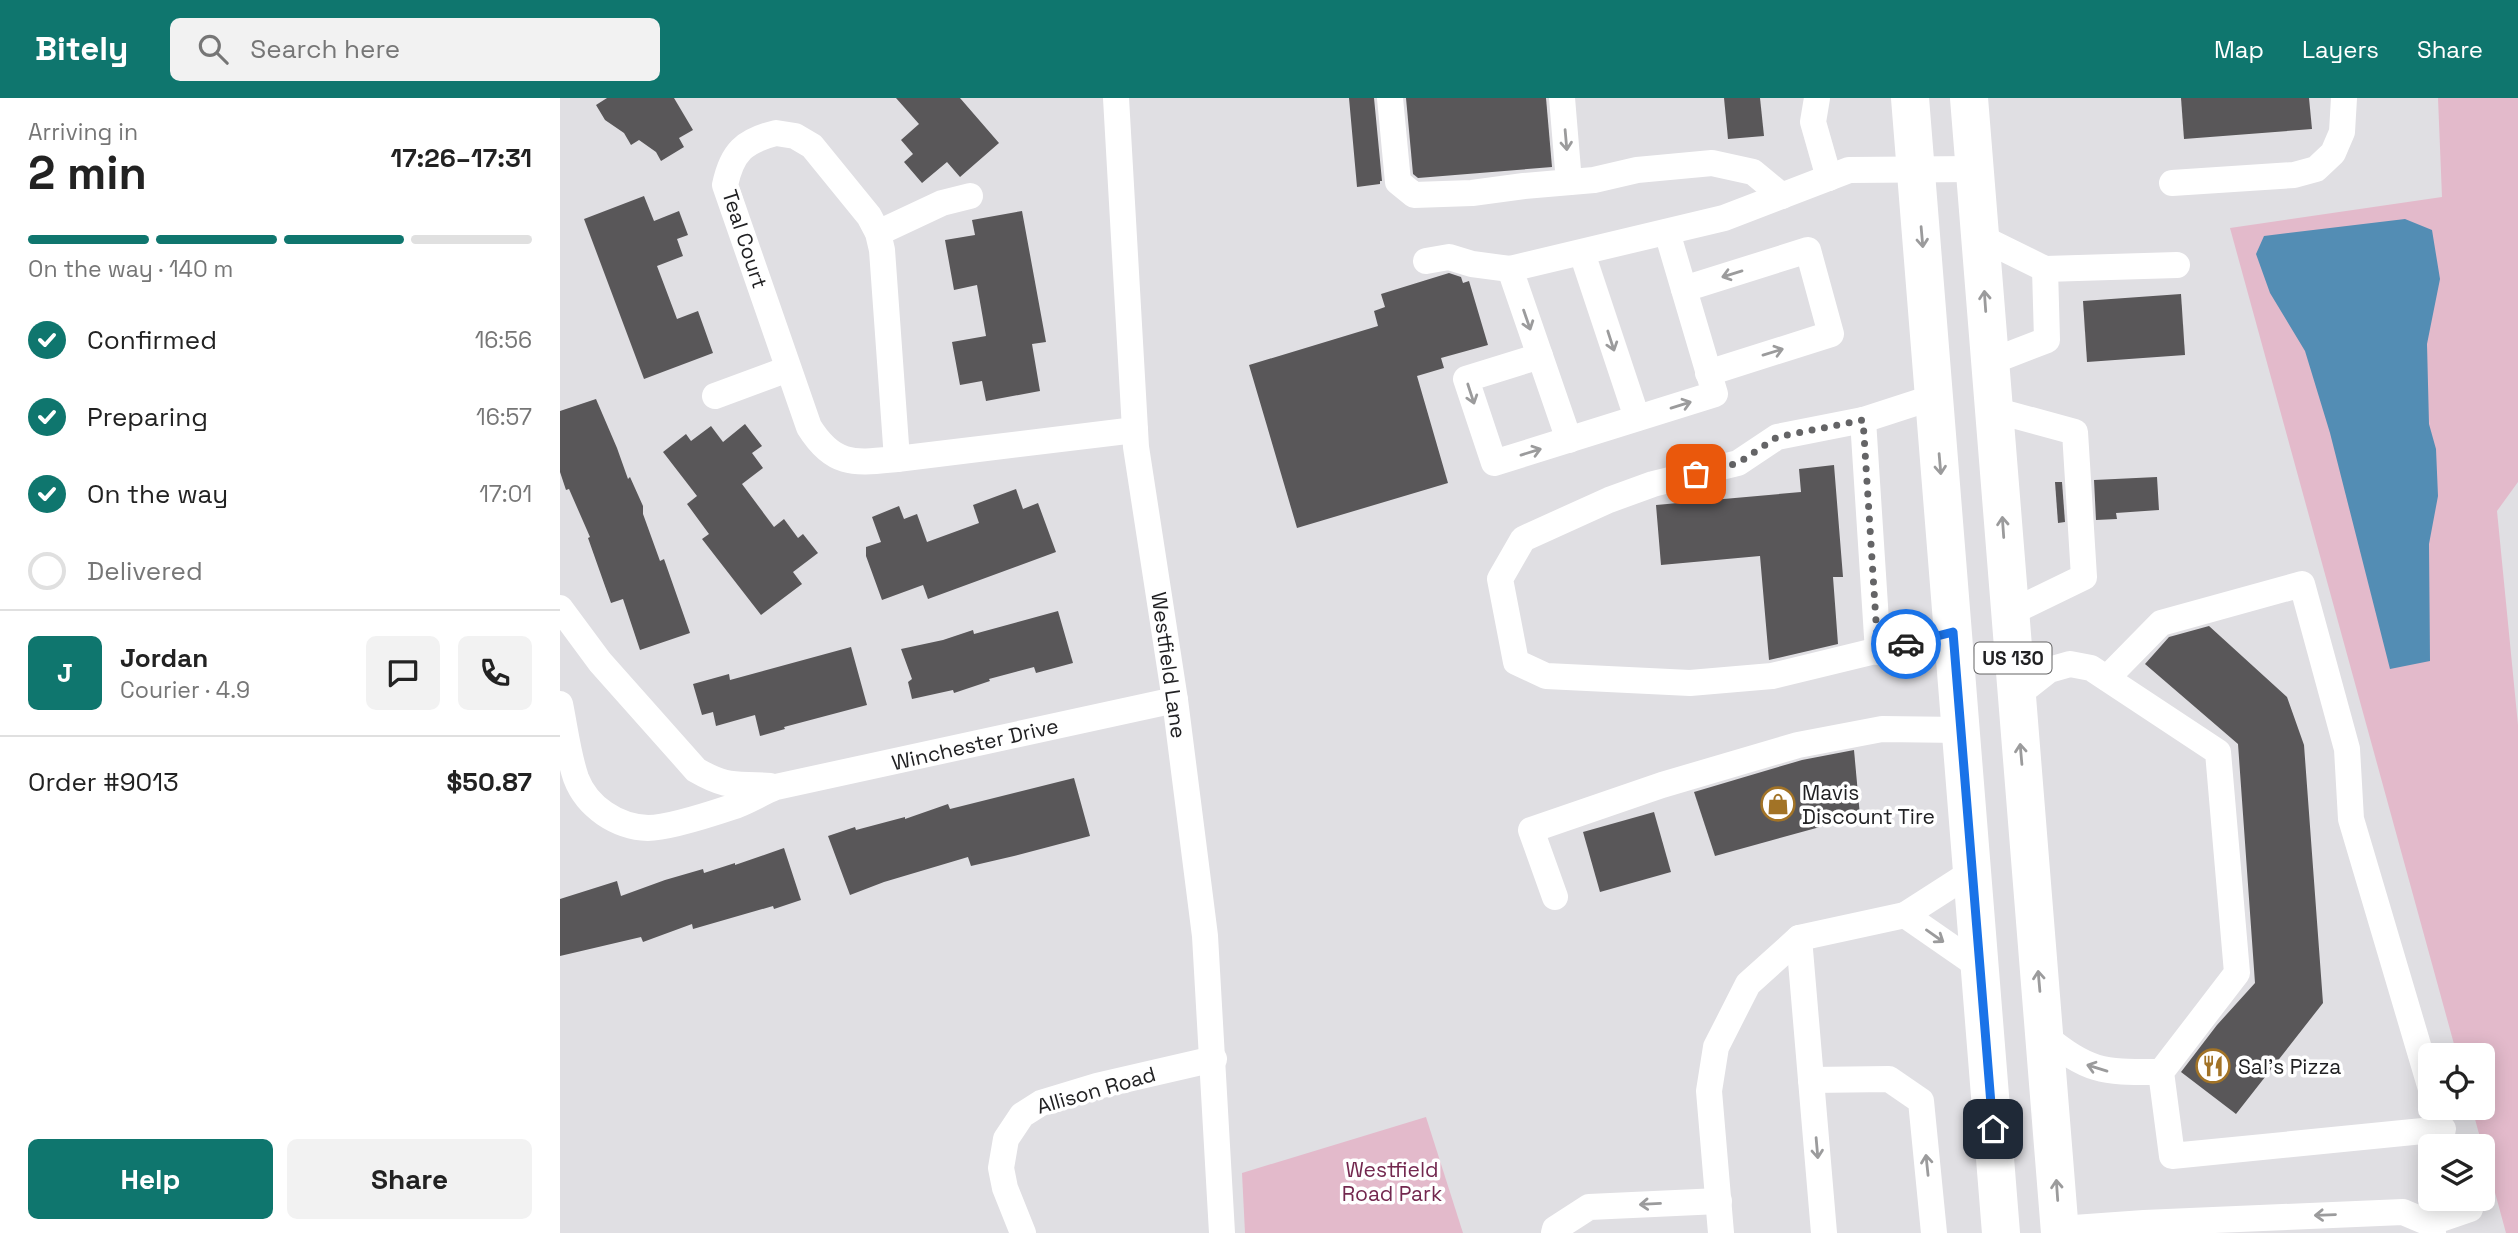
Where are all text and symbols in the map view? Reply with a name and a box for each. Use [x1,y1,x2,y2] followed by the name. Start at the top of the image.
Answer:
[170,18,660,81] search box
[35,28,128,70] text: Bitely
[194,30,232,68] icon: search
[250,32,400,66] text: Search here
[2214,34,2264,65] text: Map
[2302,34,2379,65] text: Layers
[2417,34,2483,65] text: Share
[28,117,138,147] text: Arriving in
[1559,128,1572,151] one-way arrow
[390,141,532,175] text: 17:26–17:31
[28,144,147,202] text: 2 min
[716,186,774,292] street label: Teal Court
[1916,225,1929,248] one-way arrow
[28,254,233,284] text: On the way · 140 m
[1721,268,1743,281] one-way arrow
[1978,290,1991,312] one-way arrow
[1522,308,1534,330] one-way arrow
[28,321,66,359] icon: check
[87,323,217,357] text: Confirmed
[475,325,532,355] text: 16:56
[1606,329,1618,351] one-way arrow
[1762,345,1784,357] one-way arrow
[1466,383,1479,405] one-way arrow
[28,398,66,436] icon: check
[1669,398,1691,410] one-way arrow
[87,400,208,434] text: Preparing
[476,402,532,432] text: 16:57
[1520,444,1542,457] one-way arrow
[1666,444,1726,504] pin
[1934,452,1947,475] one-way arrow
[1677,455,1715,493] icon: bag
[28,475,66,513] icon: check
[87,477,228,511] text: On the way
[479,479,532,509] text: 17:01
[1996,517,2009,539] one-way arrow
[87,554,203,588] text: Delivered
[1145,590,1193,740] street label: Westfield Lane
[1871,609,1941,679] courier
[1887,625,1925,663] icon: car
[366,636,440,710] button: chat
[458,636,532,710] button: phone
[120,641,208,675] text: Jordan
[1974,642,2052,674] road number: US 130
[57,656,73,690] text: J
[120,675,250,705] text: Courier · 4.9
[889,712,1061,776] street label: Winchester Drive
[2014,743,2027,766] one-way arrow
[28,765,179,799] text: Order #9013
[447,765,532,799] text: $50.87
[1802,779,1935,830] place label: Mavis Discount Tire
[1759,785,1797,823] shop icon: Mavis Discount Tire
[1924,929,1944,943] one-way arrow
[2032,970,2045,993] one-way arrow
[2418,1043,2495,1211] map controls
[2418,1043,2495,1120] button: locate
[2194,1047,2232,1085] restaurant icon: Sal's Pizza
[2238,1053,2341,1080] place label: Sal's Pizza
[1033,1060,1159,1120] street label: Allison Road
[2087,1061,2109,1074] one-way arrow
[1963,1099,2023,1159] pin
[1974,1110,2012,1148] icon: home
[2418,1134,2495,1211] button: layers
[1811,1136,1824,1159] one-way arrow
[28,1139,273,1219] button: Help
[287,1139,532,1219] button: Share
[1920,1154,1933,1177] one-way arrow
[1342,1156,1442,1207] park label: Westfield Road Park
[2050,1179,2063,1202] one-way arrow
[1640,1198,1662,1211] one-way arrow
[2314,1209,2337,1222] one-way arrow

